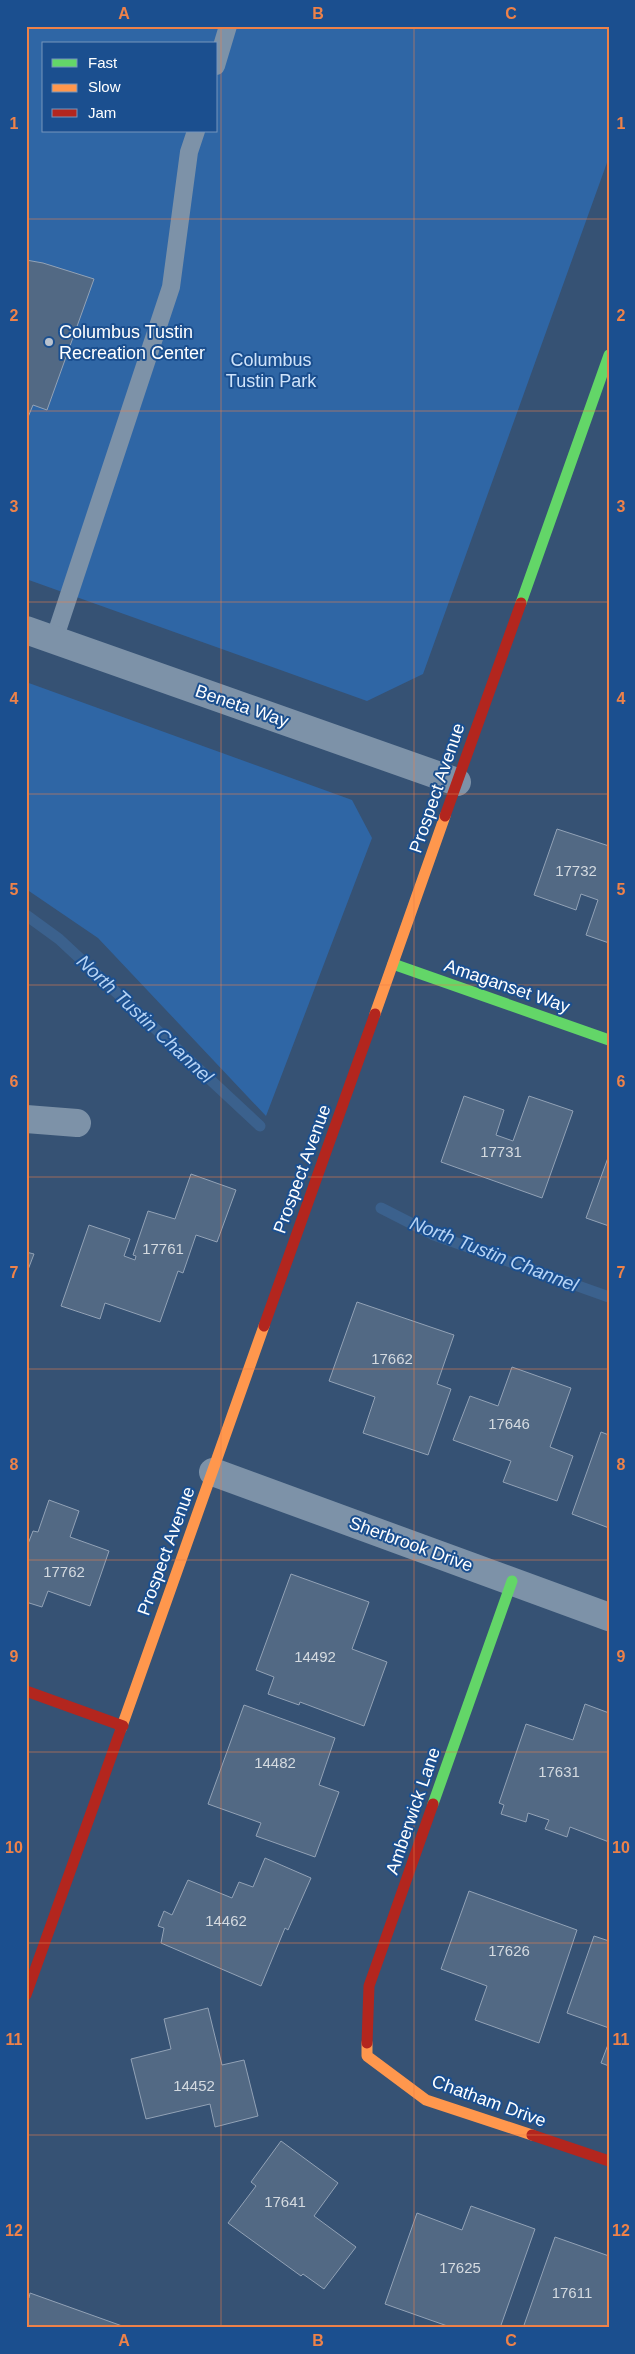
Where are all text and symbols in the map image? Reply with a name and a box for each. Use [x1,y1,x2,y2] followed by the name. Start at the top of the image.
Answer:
[118,5,130,22] text: A
[312,5,324,22] text: B
[505,5,517,22] text: C
[42,42,218,132] legend
[88,54,118,71] text: Fast
[88,78,121,95] text: Slow
[88,104,116,121] text: Jam
[10,115,19,132] text: 1
[617,115,626,132] text: 1
[10,307,19,324] text: 2
[617,307,626,324] text: 2
[59,322,205,363] place label: Columbus Tustin Recreation Center
[43,336,55,348] marker: Columbus Tustin Recreation Center
[226,350,317,391] park label: Columbus Tustin Park
[10,498,19,515] text: 3
[617,498,626,515] text: 3
[193,681,291,731] street label: Beneta Way
[10,690,19,707] text: 4
[617,690,626,707] text: 4
[405,721,469,855] street label: Prospect Avenue
[555,862,597,879] house number: 17732
[10,881,19,898] text: 5
[617,881,626,898] text: 5
[73,951,218,1088] water label: North Tustin Channel
[442,955,572,1017] street label: Amaganset Way
[10,1073,19,1090] text: 6
[617,1073,626,1090] text: 6
[269,1102,335,1236] street label: Prospect Avenue
[480,1143,522,1160] house number: 17731
[407,1212,582,1296] water label: North Tustin Channel
[142,1240,184,1257] house number: 17761
[10,1264,19,1281] text: 7
[617,1264,626,1281] text: 7
[371,1350,413,1367] house number: 17662
[488,1415,530,1432] house number: 17646
[10,1456,19,1473] text: 8
[617,1456,626,1473] text: 8
[133,1484,199,1618] street label: Prospect Avenue
[346,1512,476,1576] street label: Sherbrook Drive
[43,1563,85,1580] house number: 17762
[10,1648,19,1665] text: 9
[294,1648,336,1665] house number: 14492
[617,1648,626,1665] text: 9
[382,1745,444,1877] street label: Amberwick Lane
[254,1754,296,1771] house number: 14482
[538,1763,580,1780] house number: 17631
[5,1839,23,1856] text: 10
[612,1839,630,1856] text: 10
[205,1912,247,1929] house number: 14462
[488,1942,530,1959] house number: 17626
[6,2031,23,2048] text: 11
[613,2031,630,2048] text: 11
[429,2071,549,2131] street label: Chatham Drive
[173,2077,215,2094] house number: 14452
[264,2193,306,2210] house number: 17641
[5,2222,23,2239] text: 12
[612,2222,630,2239] text: 12
[439,2259,481,2276] house number: 17625
[552,2284,592,2301] house number: 17611
[118,2332,130,2349] text: A
[312,2332,324,2349] text: B
[505,2332,517,2349] text: C

